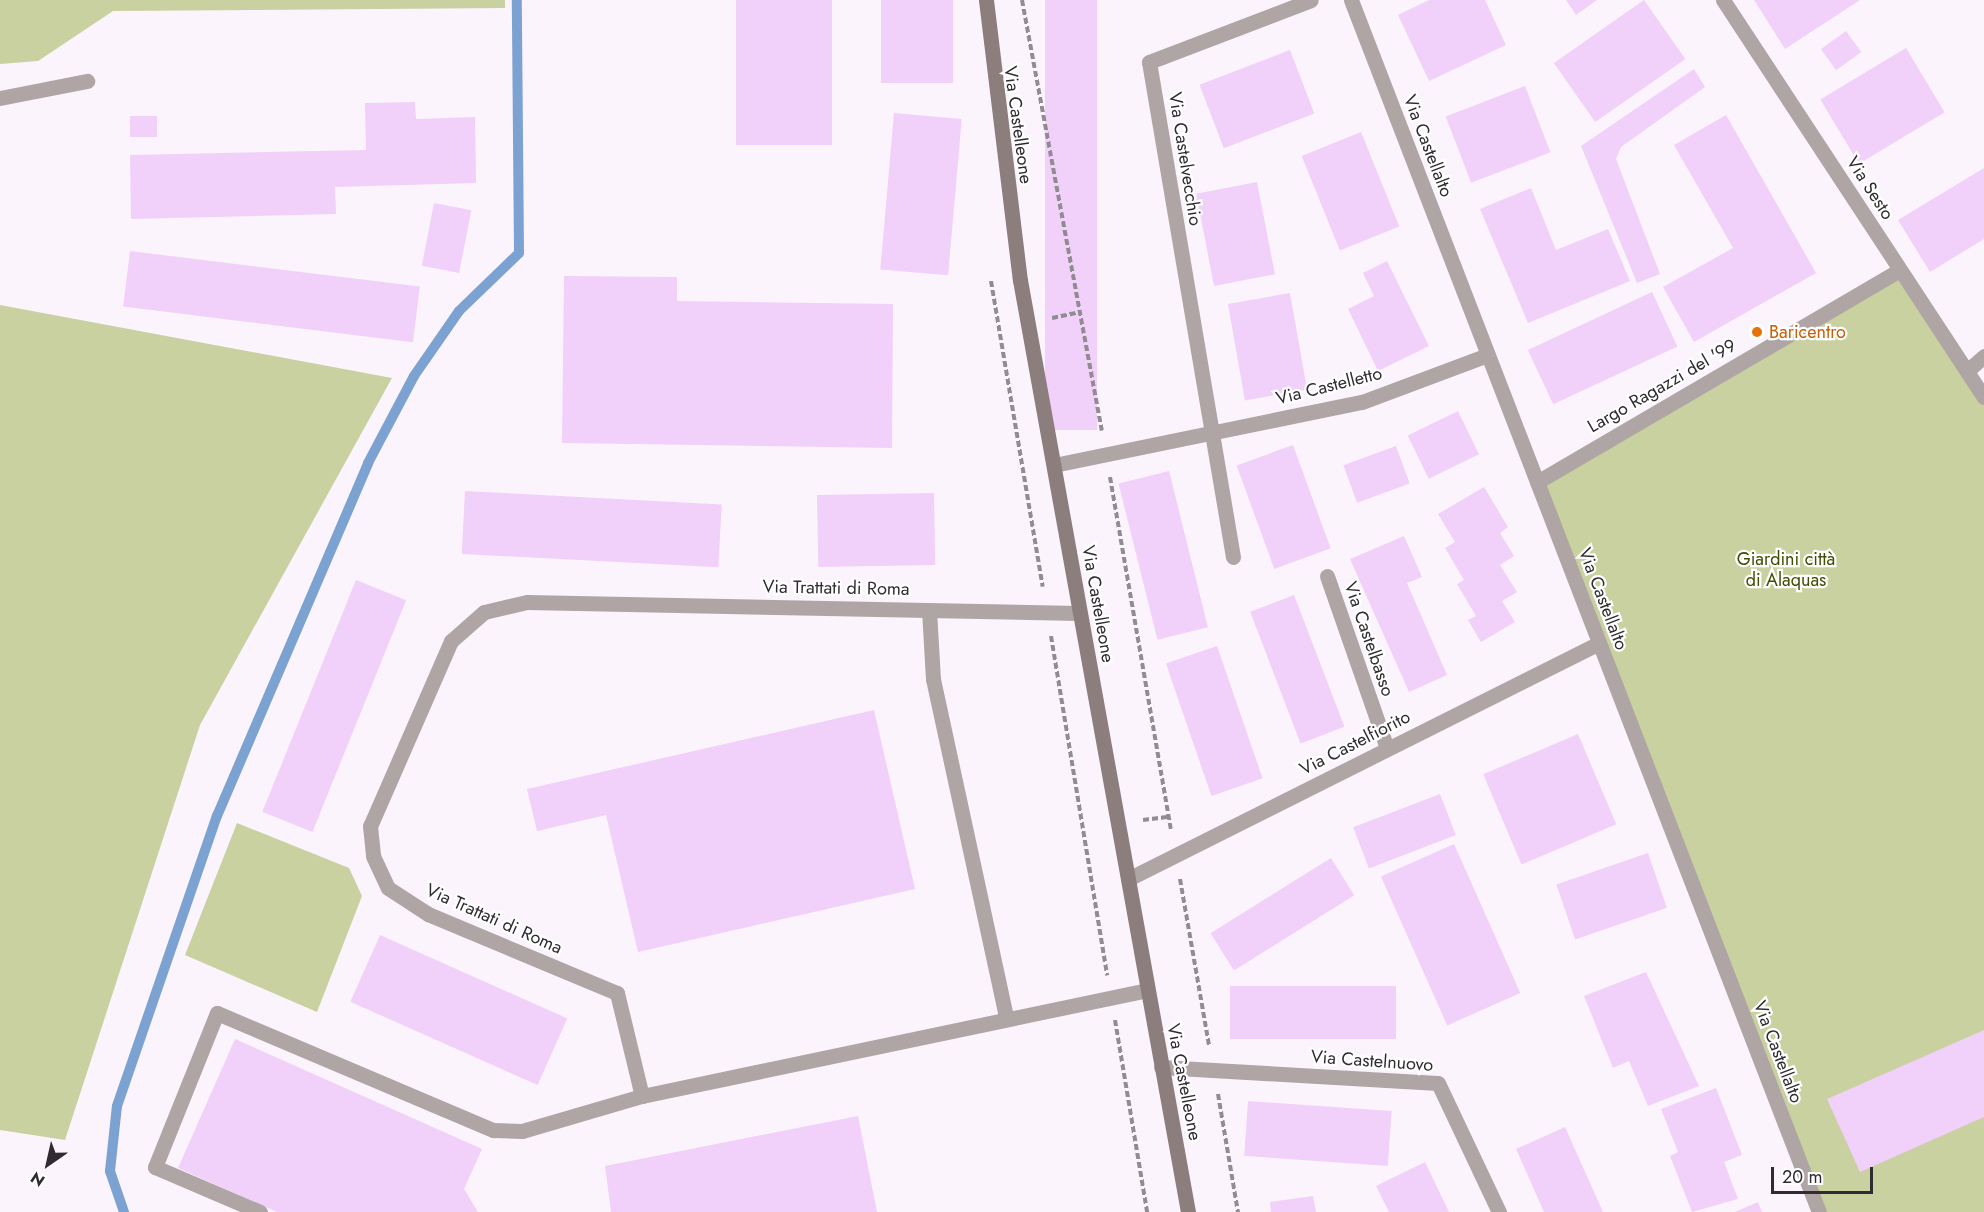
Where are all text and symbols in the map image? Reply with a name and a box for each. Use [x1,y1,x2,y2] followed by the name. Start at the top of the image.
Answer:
[999,65,1037,185] street label: Via Castelleone
[1164,91,1206,227] street label: Via Castelvecchio
[1399,92,1457,200] street label: Via Castellalto
[1842,152,1898,224] street label: Via Sesto
[1769,321,1846,343] place label: Baricentro
[1750,325,1764,339] marker: Baricentro
[1584,335,1740,437] street label: Largo Ragazzi del '99
[1274,362,1384,410] street label: Via Castelletto
[1077,544,1119,664] street label: Via Castelleone
[1574,545,1632,653] street label: Via Castellalto
[1737,549,1835,592] park label: Giardini città di Alaquas
[762,576,910,600] street label: Via Trattati di Roma
[1339,579,1399,699] street label: Via Castelbasso
[1296,706,1414,780] street label: Via Castelfiorito
[422,879,566,959] street label: Via Trattati di Roma
[1749,998,1807,1106] street label: Via Castellalto
[1162,1022,1206,1142] street label: Via Castelleone
[1310,1046,1434,1076] street label: Via Castelnuovo
[18,1134,78,1194] north arrow
[1774,1155,1876,1193] scale bar
[1782,1164,1822,1190] text: 20 m
[26,1166,49,1192] text: N

